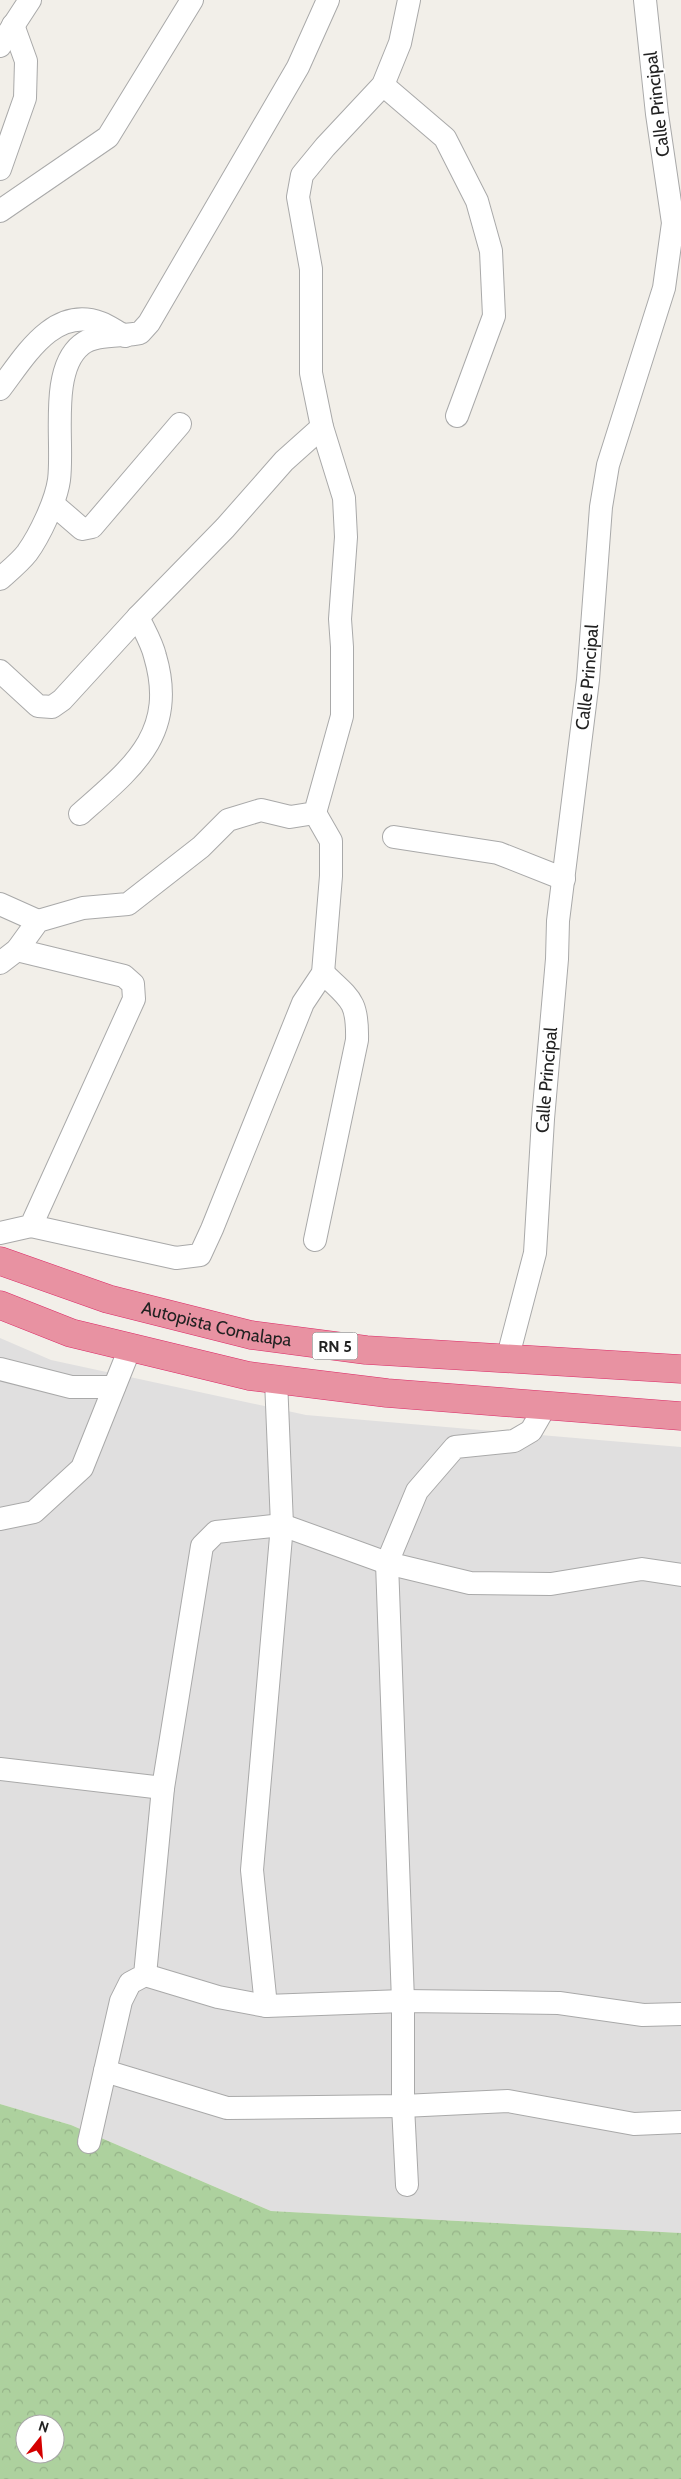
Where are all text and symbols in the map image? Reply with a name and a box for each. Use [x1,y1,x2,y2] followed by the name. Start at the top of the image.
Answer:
[640,49,674,158] street label: Calle Principal
[571,623,603,731] street label: Calle Principal
[531,1025,562,1134] street label: Calle Principal
[139,1297,293,1351] street label: Autopista Comalapa
[312,1332,358,1360] road number: RN 5
[15,2414,65,2464] north arrow
[36,2417,51,2437] text: N

